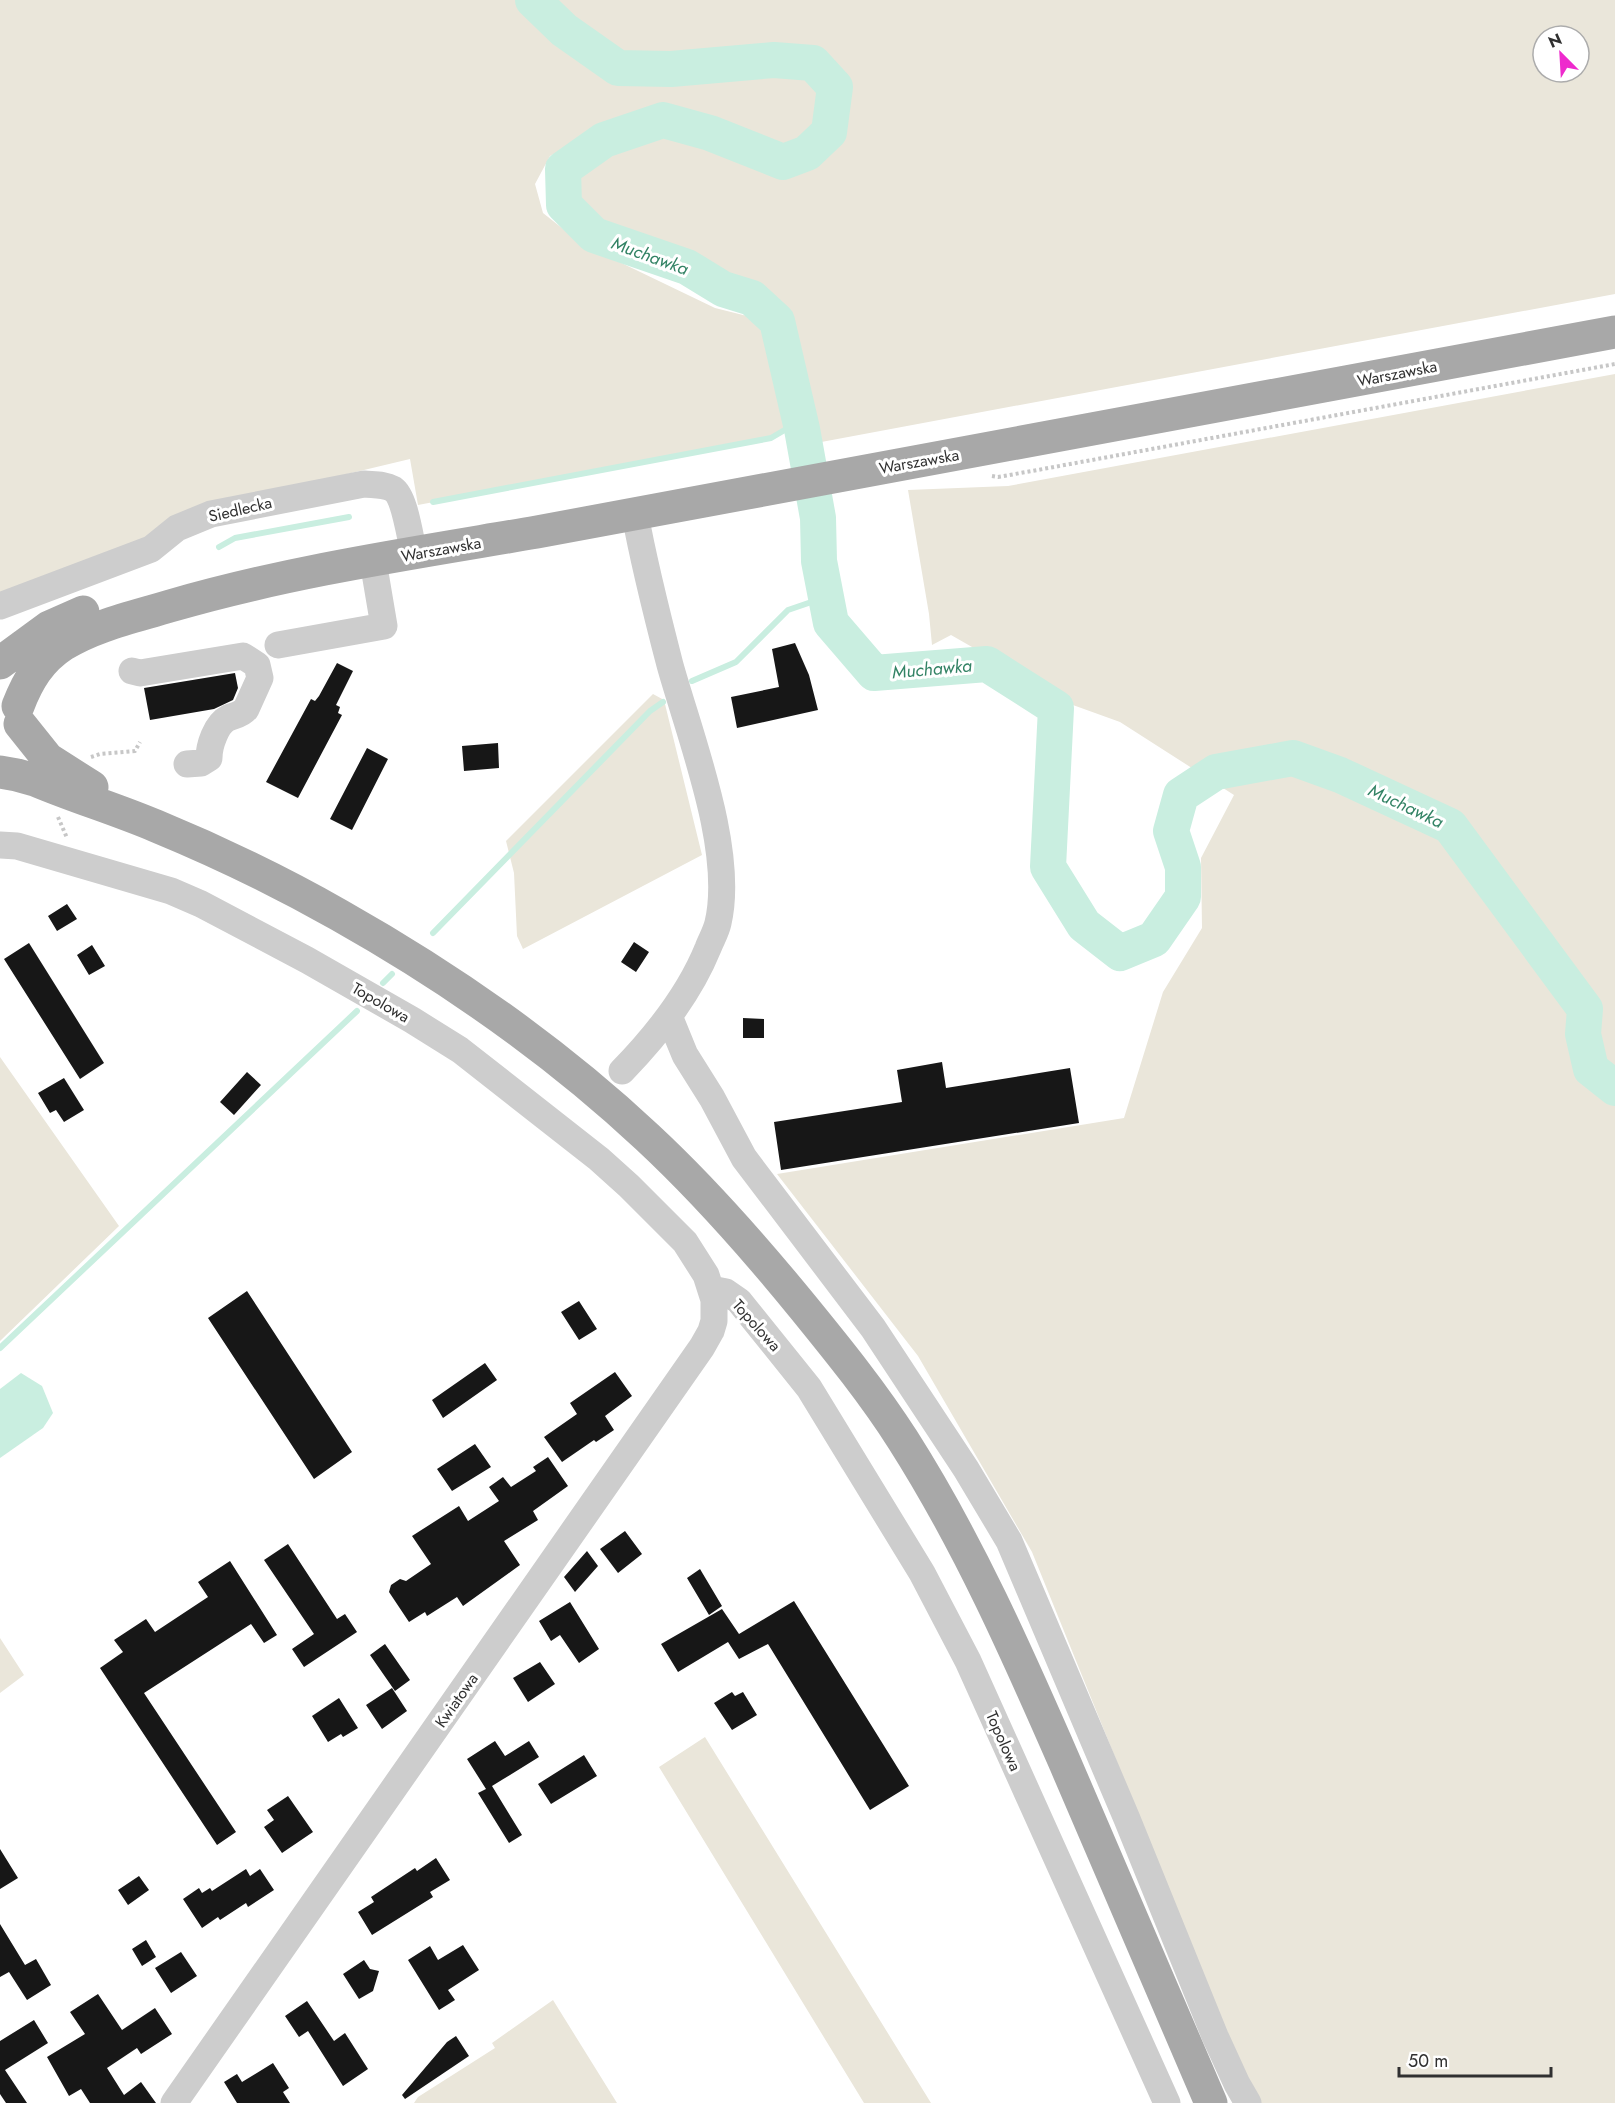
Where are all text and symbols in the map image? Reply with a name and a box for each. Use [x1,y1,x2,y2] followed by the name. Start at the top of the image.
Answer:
[1531,24,1591,84] north arrow
[1545,28,1566,54] text: N
[608,230,692,282] water label: Muchawka
[1355,354,1439,392] street label: Warszawska
[877,443,961,480] street label: Warszawska
[206,491,274,528] street label: Siedlecka
[399,531,483,568] street label: Warszawska
[891,653,973,685] water label: Muchawka
[1364,777,1448,835] water label: Muchawka
[348,977,414,1028] street label: Topolowa
[727,1294,786,1357] street label: Topolowa
[429,1668,484,1732] street label: Kwiatowa
[980,1708,1027,1775] street label: Topolowa
[1399,2040,1550,2078] scale bar
[1408,2048,1448,2074] text: 50 m

